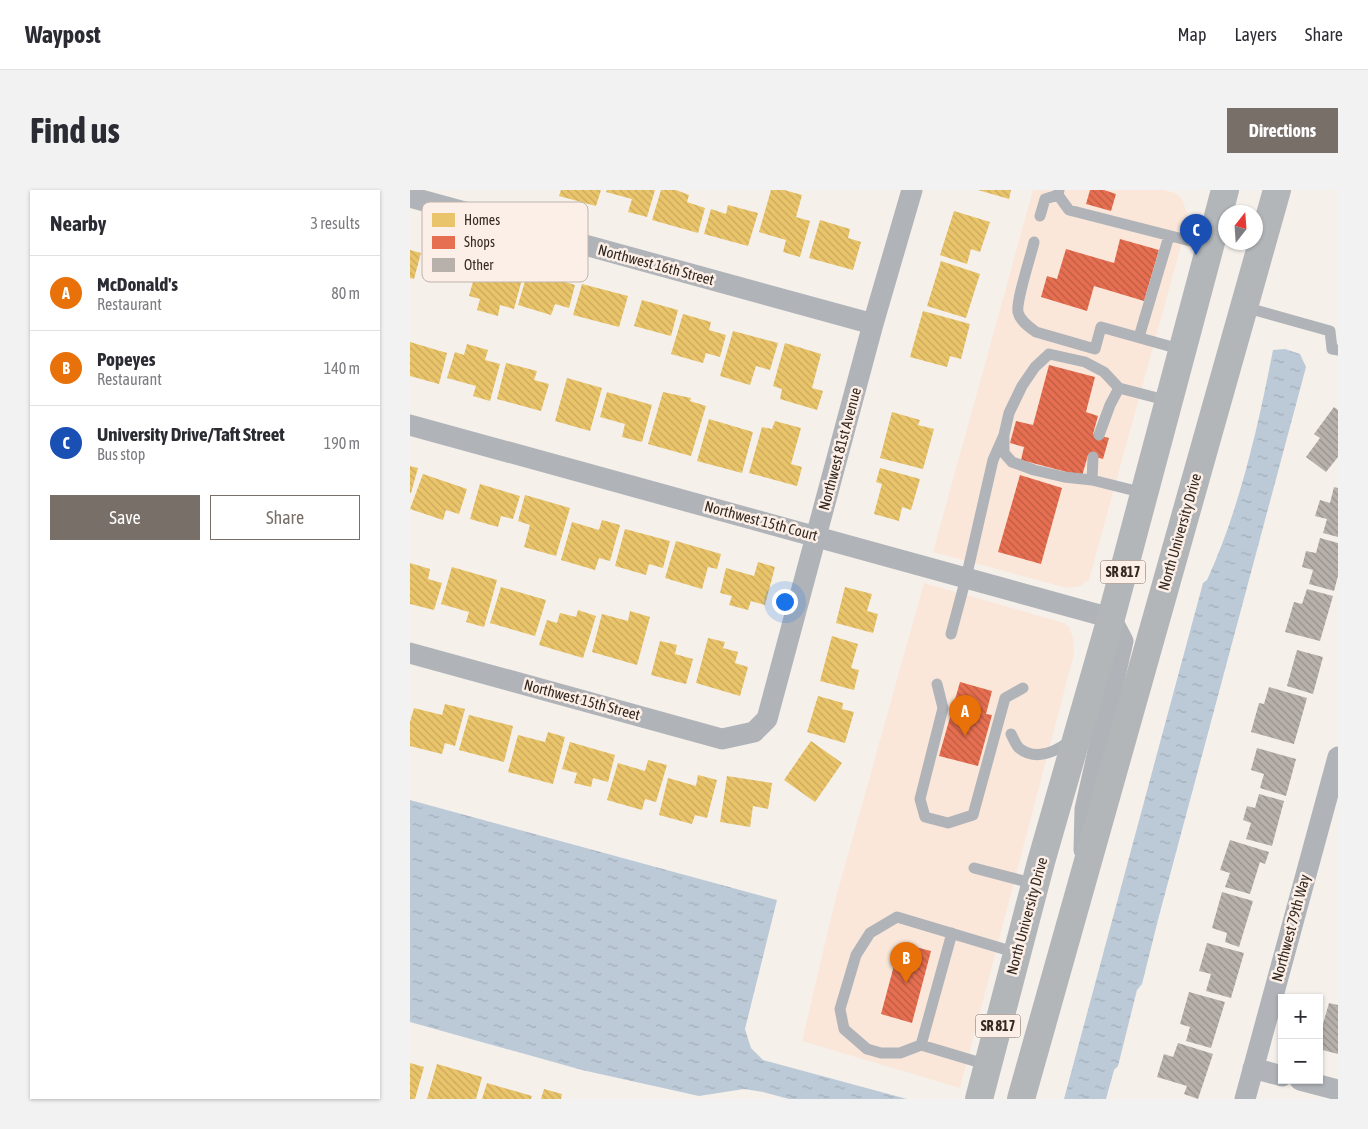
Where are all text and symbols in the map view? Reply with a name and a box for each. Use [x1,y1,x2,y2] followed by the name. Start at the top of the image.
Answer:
[25,21,101,48] text: Waypost
[1177,24,1206,45] text: Map
[1234,24,1277,45] text: Layers
[1305,24,1343,45] text: Share
[1227,108,1338,153] button: Directions
[30,110,120,150] text: Find us
[422,202,588,282] legend
[1218,205,1263,250] north arrow
[50,211,106,235] text: Nearby
[464,212,500,228] text: Homes
[310,214,360,232] text: 3 results
[1180,214,1212,255] pin: C
[464,234,495,250] text: Shops
[596,241,716,288] street label: Northwest 16th Street
[464,257,494,273] text: Other
[97,273,178,295] text: McDonald's
[62,284,70,302] text: A
[331,284,360,302] text: 80 m
[97,295,162,313] text: Restaurant
[97,348,155,370] text: Popeyes
[62,359,70,377] text: B
[324,359,360,377] text: 140 m
[97,370,162,388] text: Restaurant
[815,385,864,512] street label: Northwest 81st Avenue
[97,423,285,445] text: University Drive/Taft Street
[62,434,70,452] text: C
[324,434,360,452] text: 190 m
[97,445,145,463] text: Bus stop
[1155,471,1204,592] street label: North University Drive
[50,495,200,540] button: Save
[210,495,360,540] button: Share
[703,497,820,544] street label: Northwest 15th Court
[1100,561,1146,584] road number: SR 817
[772,589,798,615] your location
[522,676,642,723] street label: Northwest 15th Street
[949,695,981,736] pin: A
[1003,855,1050,977] street label: North University Drive
[1268,872,1313,983] street label: Northwest 79th Way
[890,942,922,983] pin: B
[1278,994,1323,1084] map controls
[1278,994,1323,1039] button: +
[976,1014,1020,1038] road number: SR 817
[1278,1039,1323,1084] button: −

